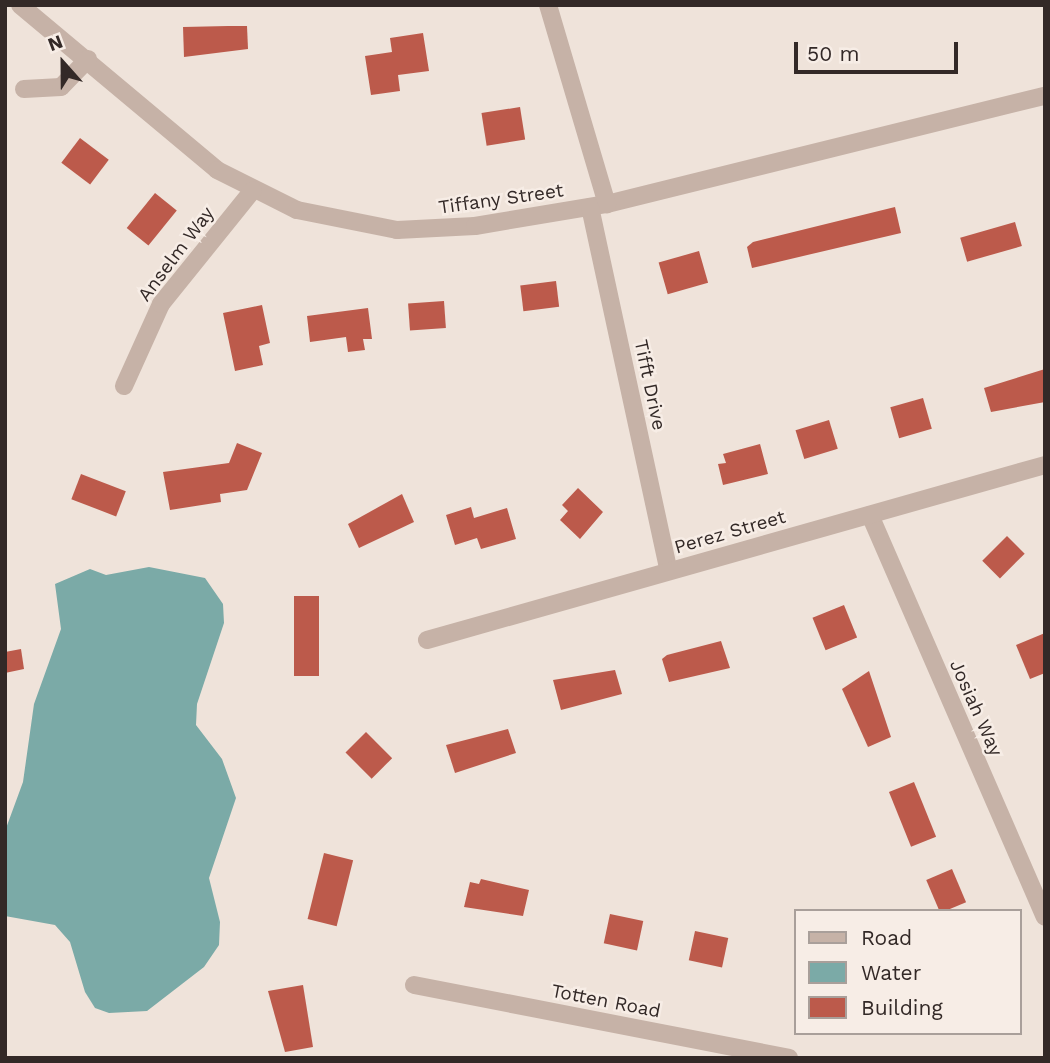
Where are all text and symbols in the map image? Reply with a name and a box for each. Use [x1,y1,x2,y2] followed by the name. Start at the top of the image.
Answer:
[28,28,98,98] north arrow
[798,28,962,72] scale bar
[45,30,66,56] text: N
[807,41,859,66] text: 50 m
[437,179,565,219] street label: Tiffany Street
[133,202,219,306] street label: Anselm Way
[629,338,671,432] street label: Tifft Drive
[672,505,788,559] street label: Perez Street
[945,656,1007,760] street label: Josiah Way
[794,909,1022,1035] legend
[861,925,912,950] text: Road
[861,960,921,985] text: Water
[549,979,663,1023] street label: Totten Road
[861,995,943,1020] text: Building

